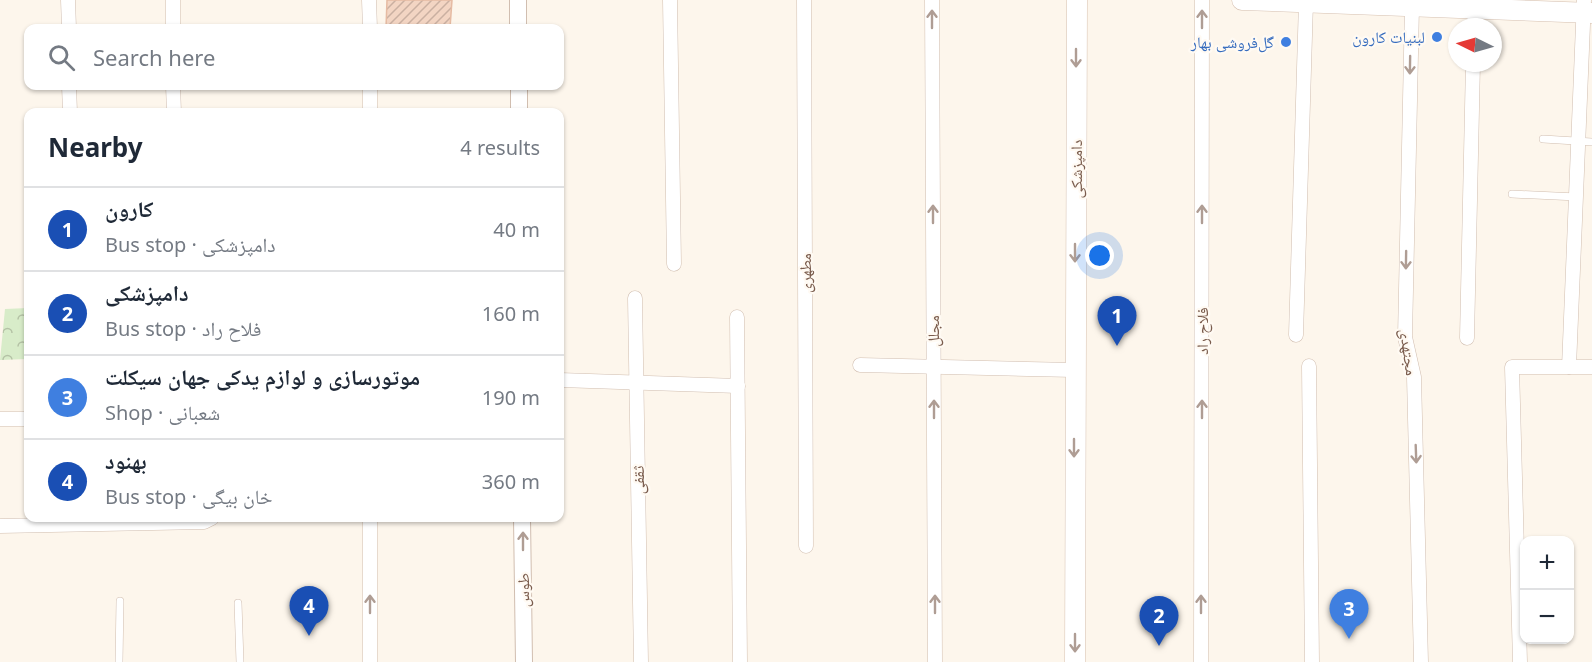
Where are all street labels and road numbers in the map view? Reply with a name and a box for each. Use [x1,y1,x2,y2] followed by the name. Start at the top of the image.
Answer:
[1065,140,1087,198] street label: دامپزشکی
[794,253,816,293] street label: مطهری
[1191,307,1213,355] street label: فلاح راد
[922,315,944,347] street label: مجلل
[1395,327,1423,377] street label: مجتهدی
[627,465,649,495] street label: ثقفی
[512,573,534,607] street label: طوس

